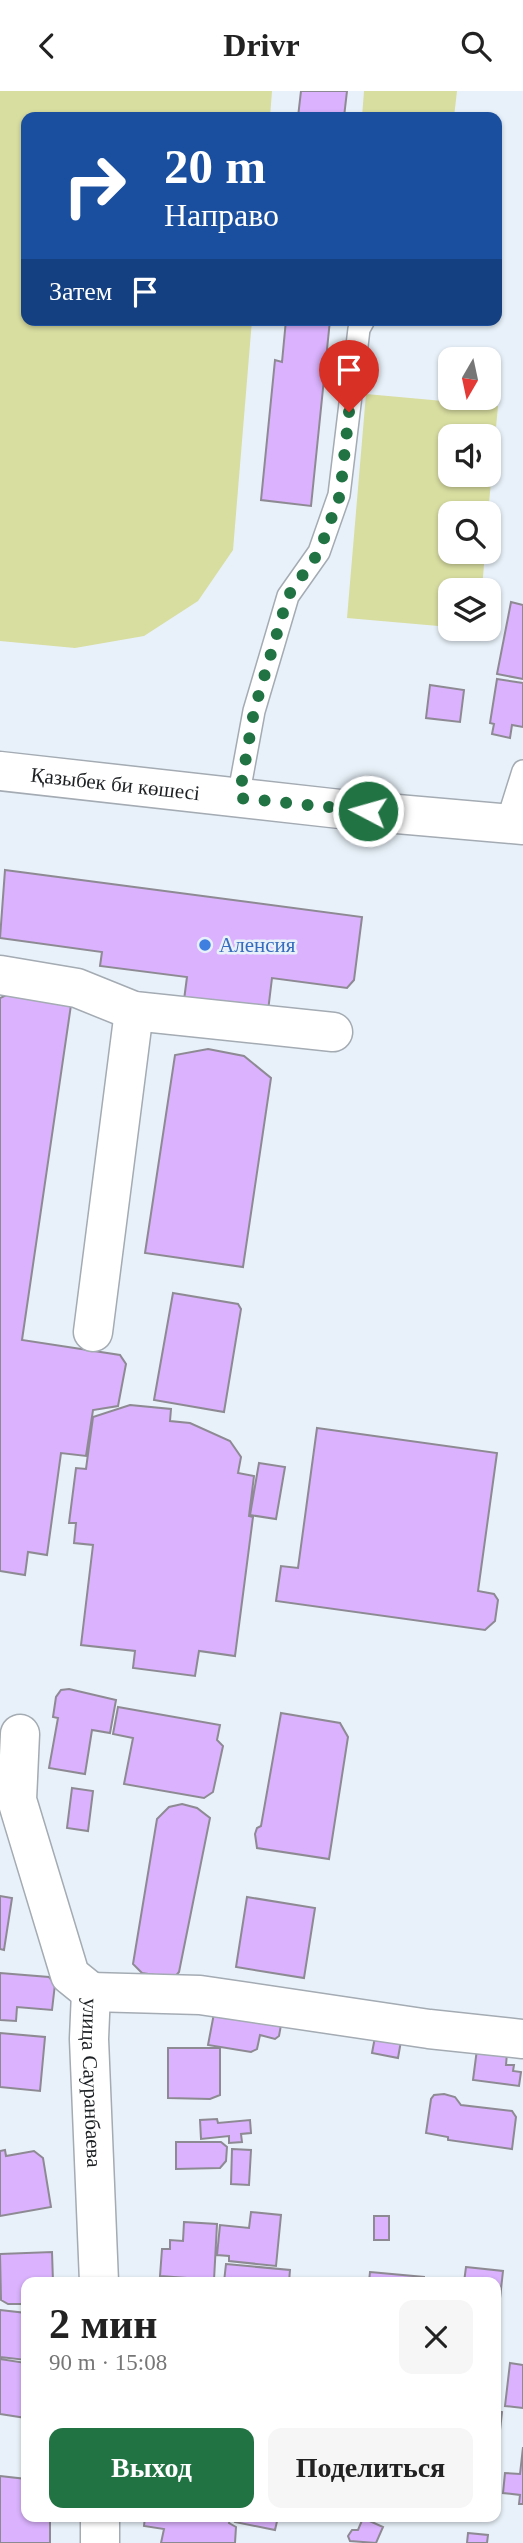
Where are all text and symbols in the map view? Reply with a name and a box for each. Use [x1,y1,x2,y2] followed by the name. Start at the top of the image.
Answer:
[28,27,66,65] icon: back
[223,27,300,63] text: Drivr
[457,27,495,65] icon: search
[164,139,266,194] text: 20 m
[49,140,140,231] icon: right
[164,197,279,233] text: Направо
[126,273,164,311] icon: arrive
[49,277,112,306] text: Затем
[319,340,379,412] pin
[438,347,500,409] north arrow
[438,347,501,641] map controls
[330,351,368,389] icon: arrive
[438,424,501,487] button: sound
[438,501,501,564] button: search
[438,578,501,641] button: layers
[29,763,201,805] street label: Қазыбек би көшесі
[331,774,405,848] position arrow
[219,933,296,957] place label: Аленсия
[197,937,213,953] marker: Аленсия
[77,1998,106,2169] street label: улица Сауранбаева
[399,2300,473,2374] button: close
[49,2301,158,2347] text: 2 мин
[49,2350,167,2375] text: 90 m · 15:08
[49,2428,254,2508] button: Выход
[268,2428,473,2508] button: Поделиться

